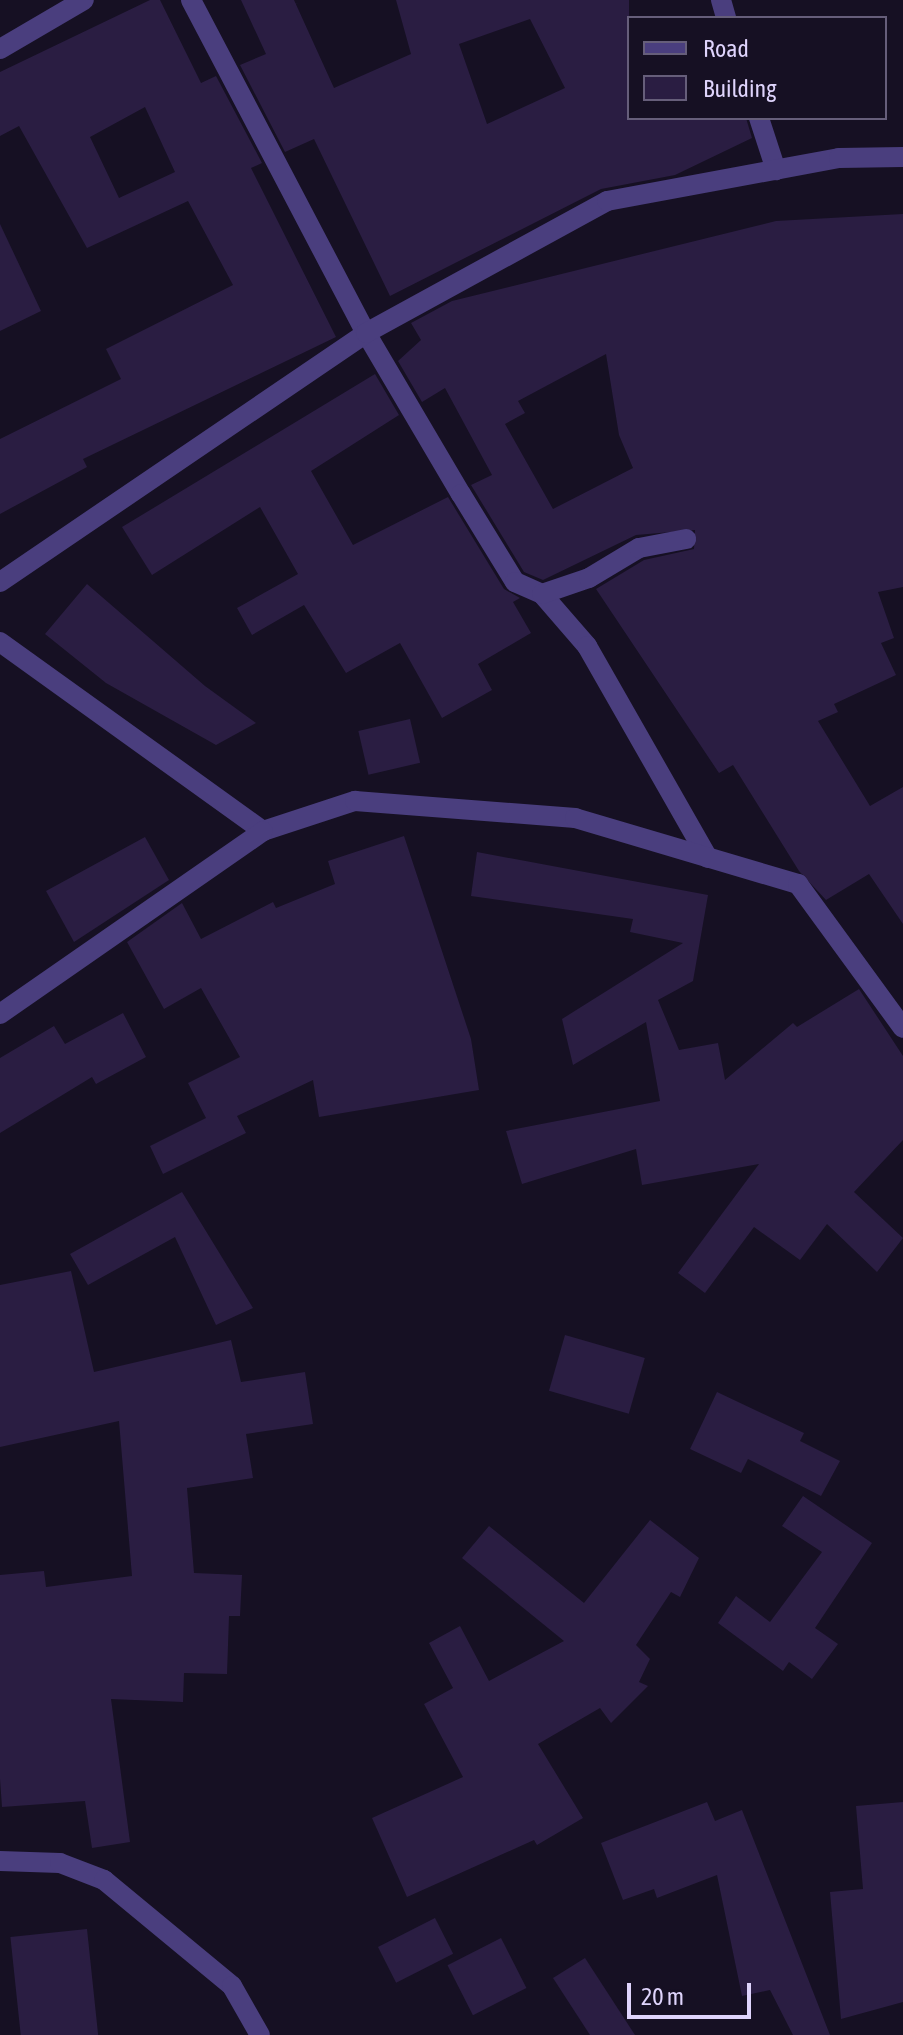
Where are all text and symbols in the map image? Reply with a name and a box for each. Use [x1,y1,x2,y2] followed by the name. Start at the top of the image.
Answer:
[627,16,887,120] legend
[703,35,749,62] text: Road
[703,75,776,102] text: Building
[631,1967,755,2017] scale bar
[641,1983,684,2010] text: 20 m

